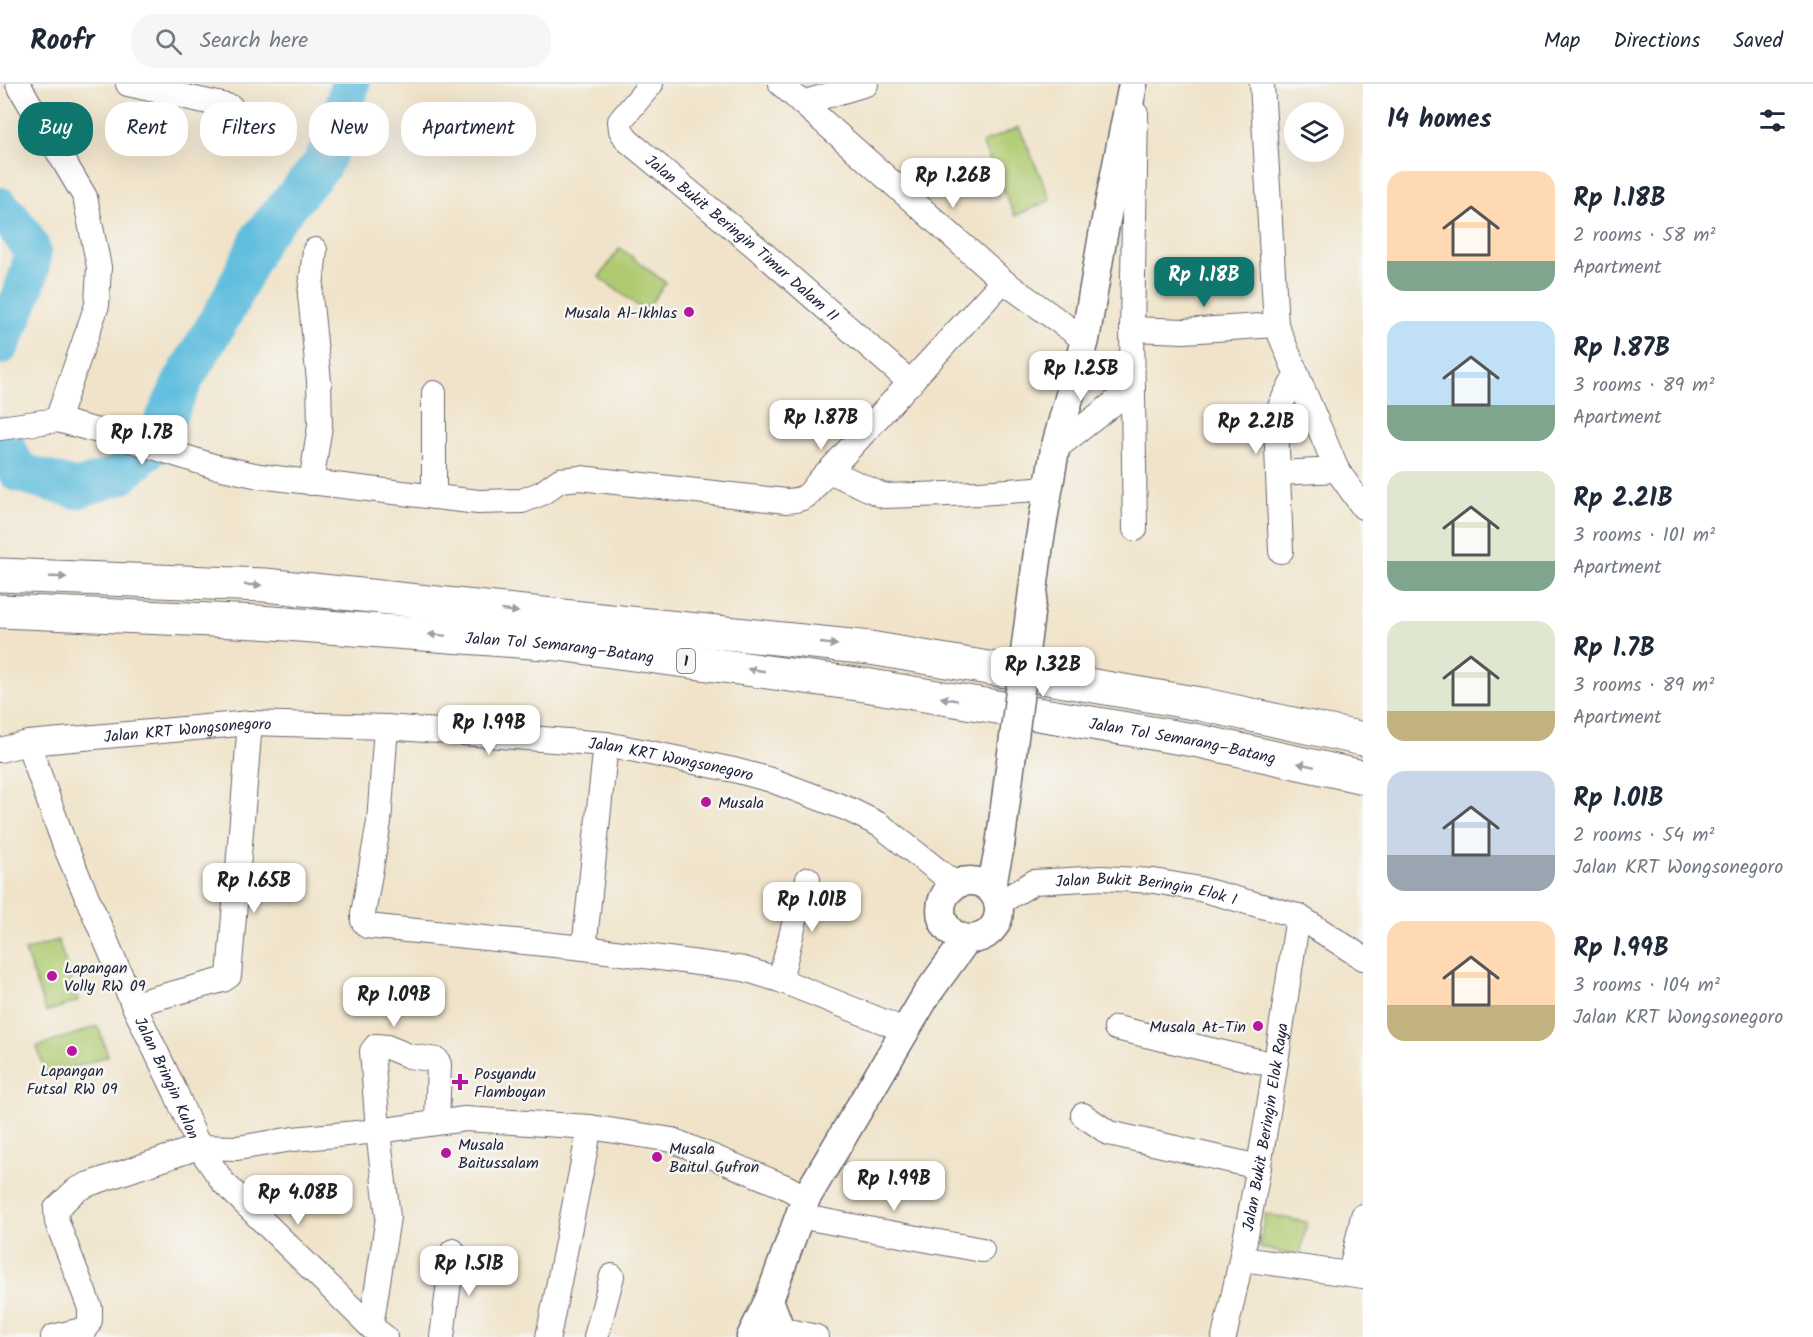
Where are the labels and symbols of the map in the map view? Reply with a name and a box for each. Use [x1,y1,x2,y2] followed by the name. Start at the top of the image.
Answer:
[639,149,844,328] street label: Jalan Bukit Beringin Timur Dalam II
[891,158,1015,209] pin: Rp 1.26B
[1142,257,1266,308] pin: Rp 1.18B
[564,301,677,326] place label: Musala Al-Ikhlas
[682,305,696,319] marker: Musala Al-Ikhlas
[1019,351,1143,402] pin: Rp 1.25B
[759,400,883,451] pin: Rp 1.87B
[1194,404,1318,455] pin: Rp 2.21B
[87,415,197,466] pin: Rp 1.7B
[49,573,68,582] one-way arrow
[244,580,263,589] one-way arrow
[500,606,519,616] one-way arrow
[464,626,655,671] street label: Jalan Tol Semarang–Batang
[428,630,447,640] one-way arrow
[820,639,839,649] one-way arrow
[981,647,1105,698] pin: Rp 1.32B
[677,649,695,673] road number: 1
[747,666,766,675] one-way arrow
[939,694,958,703] one-way arrow
[427,705,551,756] pin: Rp 1.99B
[103,712,272,750] street label: Jalan KRT Wongsonegoro
[1087,712,1278,772] street label: Jalan Tol Semarang–Batang
[587,732,756,789] street label: Jalan KRT Wongsonegoro
[1297,759,1315,769] one-way arrow
[718,791,764,816] place label: Musala
[699,795,713,809] marker: Musala
[192,863,316,914] pin: Rp 1.65B
[1054,867,1240,913] street label: Jalan Bukit Beringin Elok I
[750,882,874,933] pin: Rp 1.01B
[64,956,146,999] place label: Lapangan Volly RW 09
[45,969,59,983] marker: Lapangan Volly RW 09
[332,977,456,1028] pin: Rp 1.09B
[127,1013,205,1144] street label: Jalan Bringin Kulon
[1149,1015,1246,1040] place label: Musala At-Tin
[1251,1019,1265,1033] marker: Musala At-Tin
[1236,1021,1296,1234] street label: Jalan Bukit Beringin Elok Raya
[65,1044,79,1058] marker: Lapangan Futsal RW 09
[27,1059,118,1102] place label: Lapangan Futsal RW 09
[474,1062,546,1105] place label: Posyandu Flamboyan
[451,1073,469,1091] marker: Posyandu Flamboyan
[458,1133,539,1176] place label: Musala Baitussalam
[669,1137,759,1180] place label: Musala Baitul Gufron
[439,1146,453,1160] marker: Musala Baitussalam
[650,1150,664,1164] marker: Musala Baitul Gufron
[832,1161,956,1212] pin: Rp 1.99B
[236,1175,360,1226] pin: Rp 4.08B
[407,1246,531,1297] pin: Rp 1.51B

